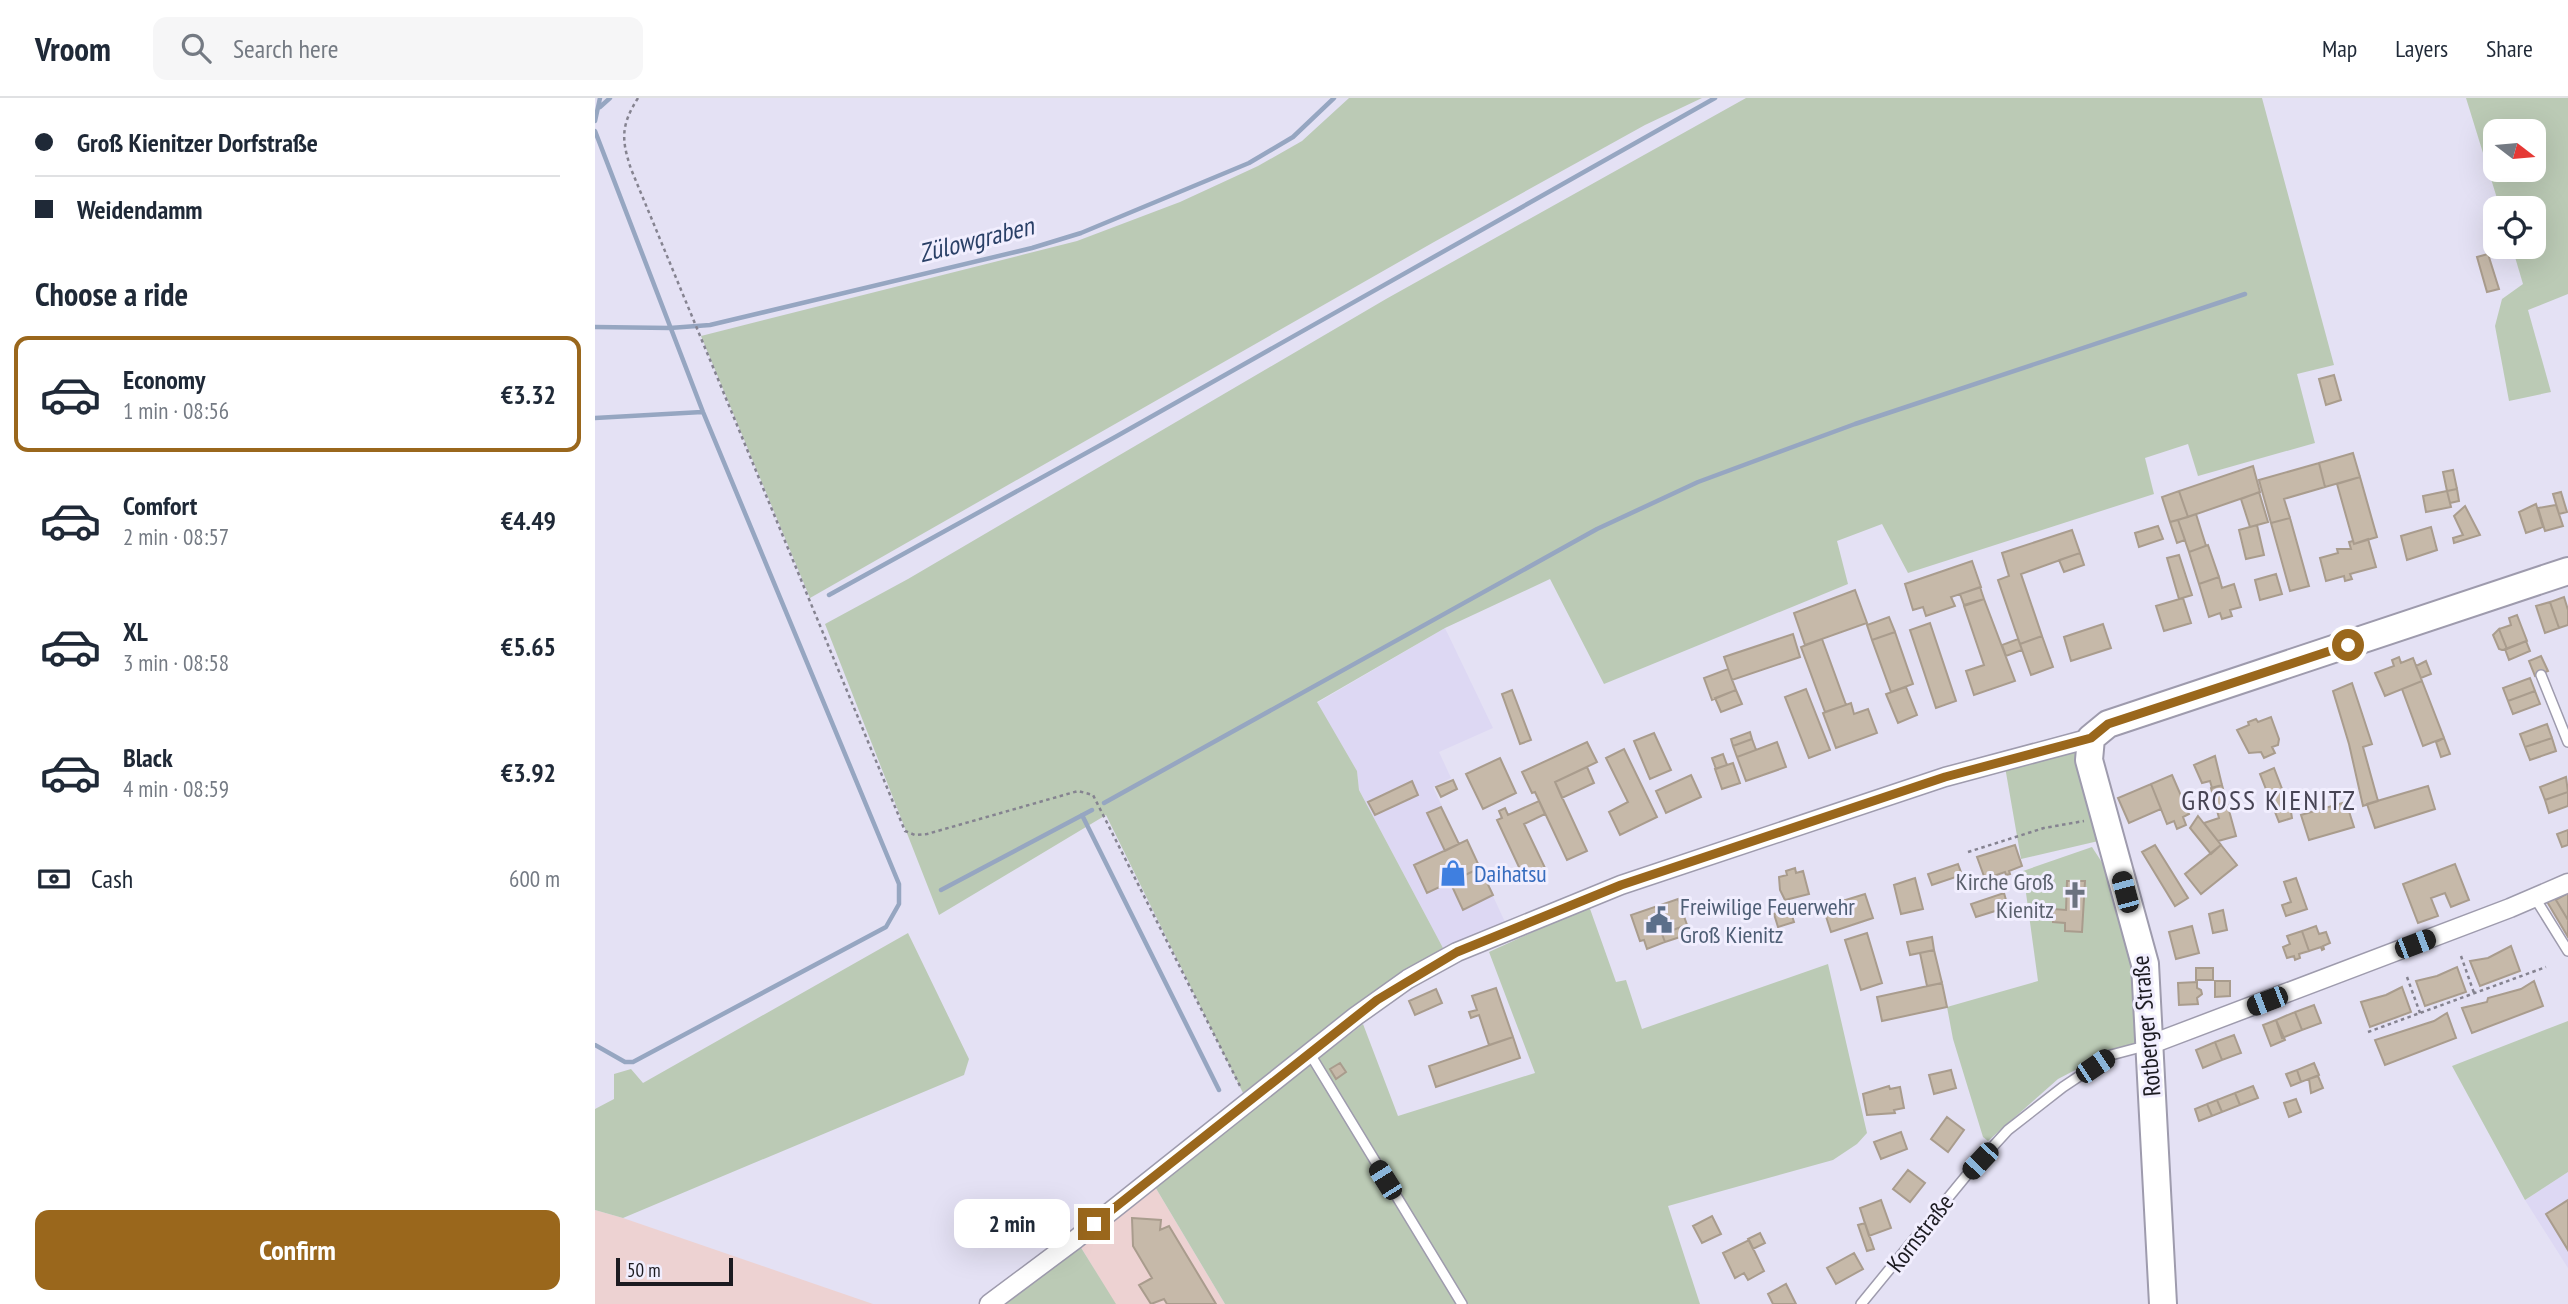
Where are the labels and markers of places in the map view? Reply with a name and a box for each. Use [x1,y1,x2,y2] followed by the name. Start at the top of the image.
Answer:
[1438,858,1468,888] shop icon: Daihatsu
[1474,858,1547,889] place label: Daihatsu
[1956,866,2054,925] place label: Kirche Groß Kienitz
[2060,880,2090,910] church icon: Kirche Groß Kienitz
[1680,891,1855,950] place label: Freiwilige Feuerwehr Groß Kienitz
[1644,905,1674,935] public building icon: Freiwilige Feuerwehr Groß Kienitz

